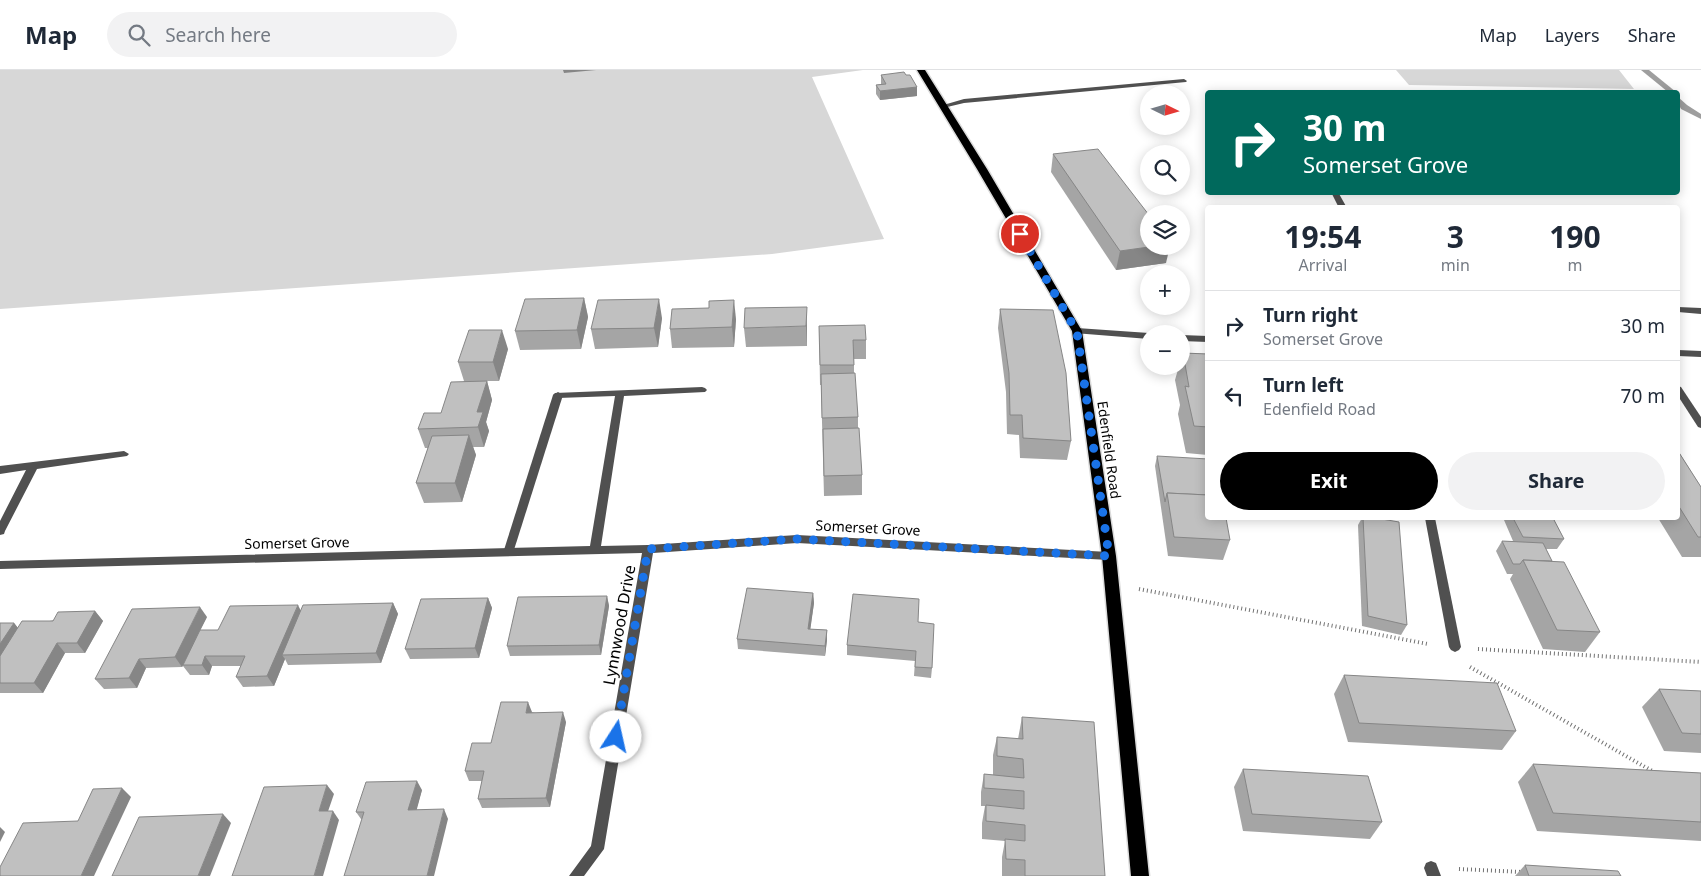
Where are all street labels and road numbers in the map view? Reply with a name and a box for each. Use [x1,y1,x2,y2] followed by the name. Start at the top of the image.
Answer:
[1093,400,1126,500] street label: Edenfield Road
[815,515,921,540] street label: Somerset Grove
[244,532,350,553] street label: Somerset Grove
[598,563,640,687] street label: Lynnwood Drive

